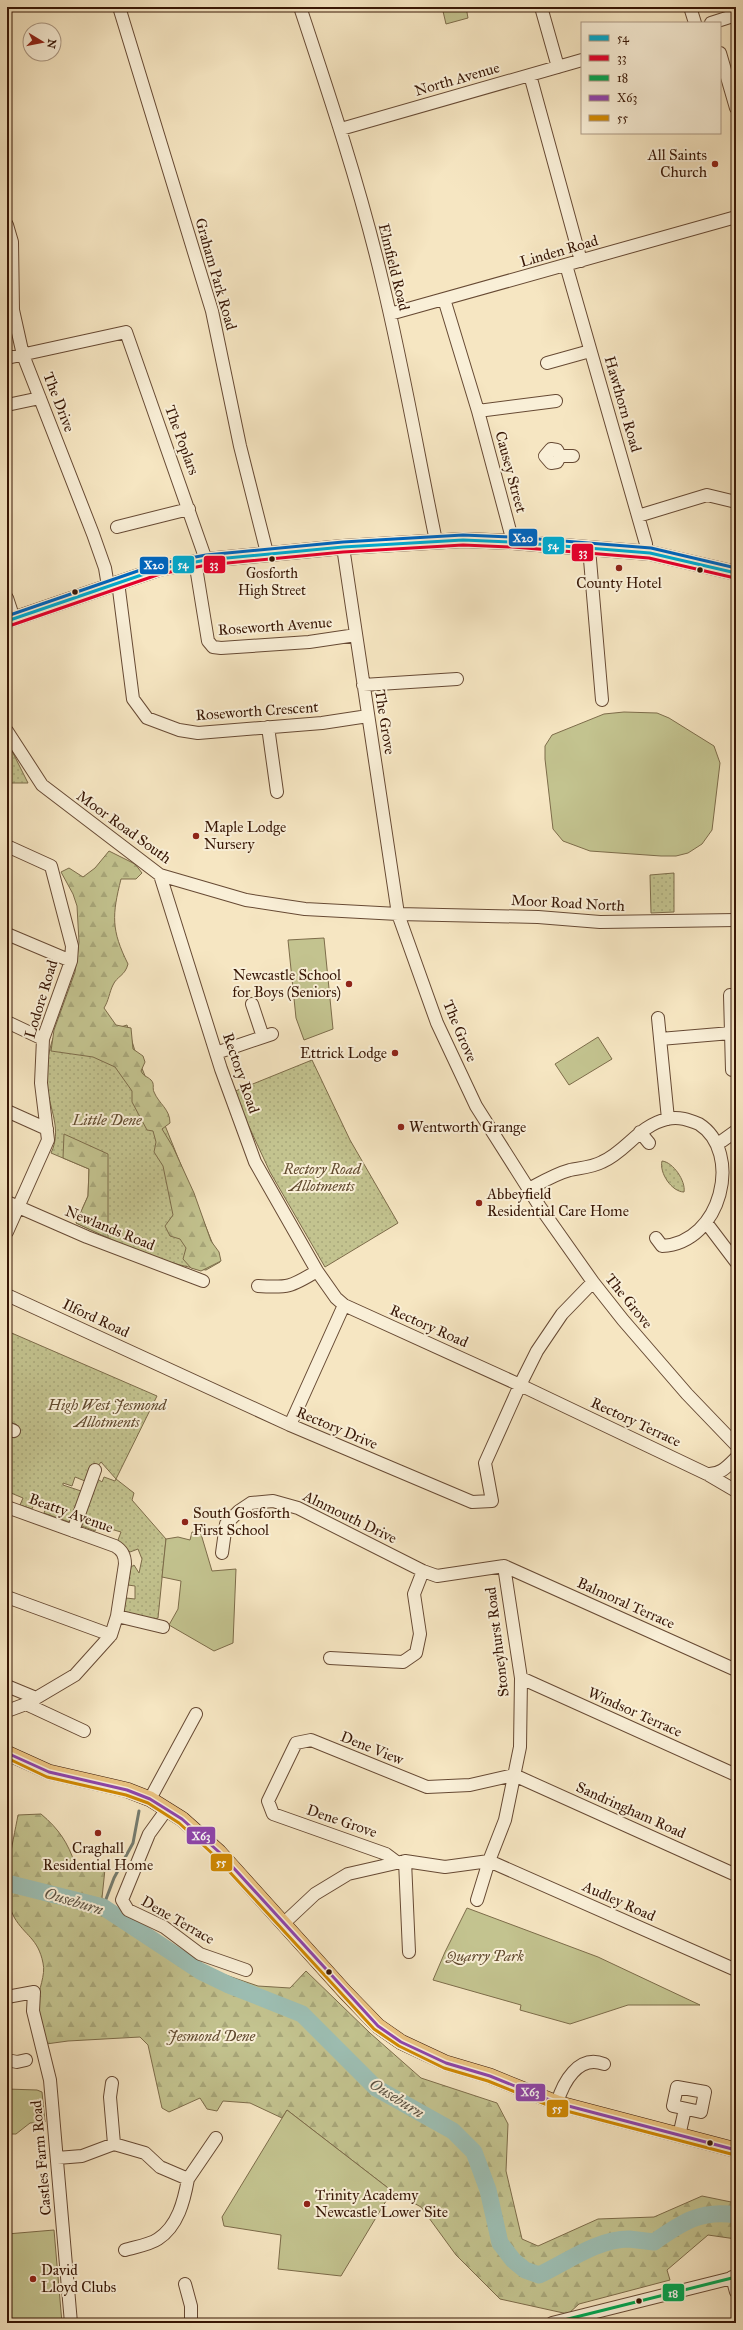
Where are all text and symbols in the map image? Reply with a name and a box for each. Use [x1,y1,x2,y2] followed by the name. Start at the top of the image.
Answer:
[22,22,62,62] north arrow
[581,22,721,134] legend
[617,31,629,45] text: 54
[44,38,59,50] text: N
[617,51,627,65] text: 33
[412,58,502,100] street label: North Avenue
[617,71,628,85] text: 18
[617,91,637,105] text: X63
[617,111,629,125] text: 55
[647,146,708,181] place label: All Saints Church
[710,159,720,169] marker: All Saints Church
[191,216,241,333] street label: Graham Park Road
[374,222,414,313] street label: Elmfield Road
[518,231,601,271] street label: Linden Road
[601,354,645,455] street label: Hawthorn Road
[39,369,79,435] street label: The Drive
[161,403,203,477] street label: The Poplars
[491,429,531,515] street label: Causey Street
[508,528,538,547] line badge: X20
[512,532,534,545] text: X20
[542,536,565,555] line badge: 54
[548,539,559,553] text: 54
[571,543,594,562] line badge: 33
[579,546,587,560] text: 33
[267,554,277,564] marker: Gosforth High Street
[172,555,195,574] line badge: 54
[203,555,226,574] line badge: 33
[139,556,169,575] line badge: X20
[178,558,189,572] text: 54
[210,558,218,572] text: 33
[143,559,165,572] text: X20
[614,563,624,573] marker: County Hotel
[238,565,306,599] place label: Gosforth High Street
[695,565,705,575] unlabelled marker
[576,574,663,592] place label: County Hotel
[70,587,80,597] unlabelled marker
[217,613,333,639] street label: Roseworth Avenue
[371,688,399,756] street label: The Grove
[195,698,320,724] street label: Roseworth Crescent
[73,787,175,868] street label: Moor Road South
[204,818,286,853] place label: Maple Lodge Nursery
[191,831,201,841] marker: Maple Lodge Nursery
[511,891,626,915] street label: Moor Road North
[21,957,62,1040] street label: Lodore Road
[232,966,342,1002] place label: Newcastle School for Boys (Seniors)
[344,979,354,989] marker: Newcastle School for Boys (Seniors)
[439,997,481,1065] street label: The Grove
[219,1030,263,1116] street label: Rectory Road
[300,1044,387,1062] place label: Ettrick Lodge
[390,1048,400,1058] marker: Ettrick Lodge
[71,1111,142,1129] park label: Little Dene
[409,1118,526,1136] place label: Wentworth Grange
[396,1122,406,1132] marker: Wentworth Grange
[282,1160,362,1195] park label: Rectory Road Allotments
[486,1185,629,1220] place label: Abbeyfield Residential Care Home
[474,1198,484,1208] marker: Abbeyfield Residential Care Home
[63,1202,158,1254] street label: Newlands Road
[601,1270,657,1332] street label: The Grove
[60,1295,133,1341] street label: Ilford Road
[387,1301,471,1351] street label: Rectory Road
[588,1393,684,1451] street label: Rectory Terrace
[47,1396,167,1431] park label: High West Jesmond Allotments
[294,1403,380,1453] street label: Rectory Drive
[299,1486,400,1547] street label: Alnmouth Drive
[26,1489,116,1537] street label: Beatty Avenue
[193,1504,291,1539] place label: South Gosforth First School
[180,1517,190,1527] marker: South Gosforth First School
[574,1573,678,1633] street label: Balmoral Terrace
[481,1586,513,1698] street label: Stoneyhurst Road
[585,1683,685,1741] street label: Windsor Terrace
[338,1727,406,1769] street label: Dene View
[573,1778,689,1842] street label: Sandringham Road
[305,1801,379,1841] street label: Dene Grove
[186,1826,216,1845] line badge: X63
[93,1828,103,1838] marker: Craghall Residential Home
[191,1830,210,1844] text: X63
[43,1839,153,1874] place label: Craghall Residential Home
[210,1853,233,1872] line badge: 55
[216,1856,227,1869] text: 55
[579,1877,659,1925] street label: Audley Road
[42,1883,106,1919] water label: Ouseburn
[138,1892,218,1948] street label: Dene Terrace
[445,1947,524,1965] park label: Quarry Park
[324,1967,334,1977] unlabelled marker
[166,2027,256,2045] park label: Jesmond Dene
[366,2074,428,2122] water label: Ouseburn
[515,2083,546,2102] line badge: X63
[520,2086,539,2100] text: X63
[27,2099,55,2216] street label: Castles Farm Road
[546,2099,569,2118] line badge: 55
[552,2102,563,2115] text: 55
[705,2138,715,2148] unlabelled marker
[315,2186,448,2221] place label: Trinity Academy Newcastle Lower Site
[302,2199,312,2209] marker: Trinity Academy Newcastle Lower Site
[41,2261,116,2296] place label: David Lloyd Clubs
[28,2274,38,2284] marker: David Lloyd Clubs
[662,2283,685,2302] line badge: 18
[668,2287,678,2300] text: 18
[634,2296,644,2306] unlabelled marker

